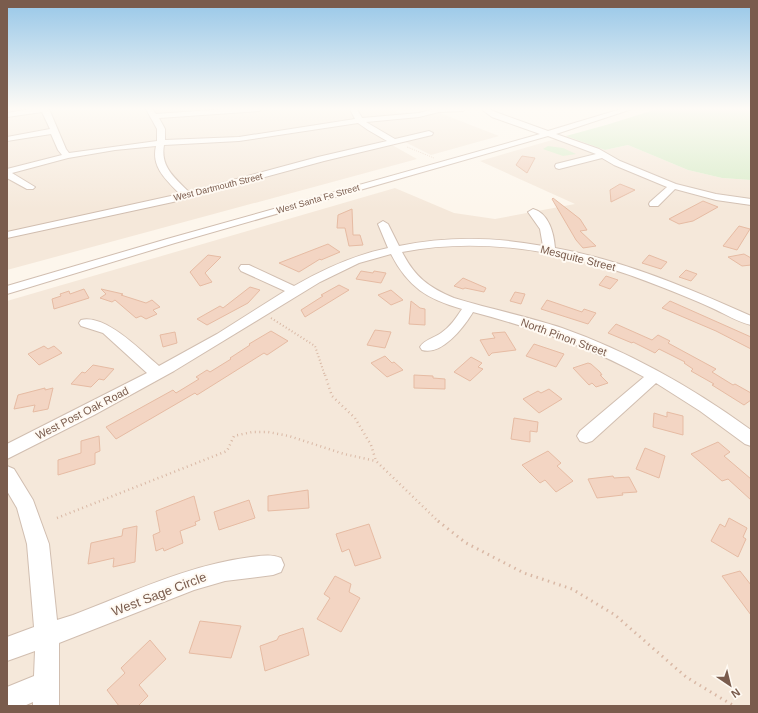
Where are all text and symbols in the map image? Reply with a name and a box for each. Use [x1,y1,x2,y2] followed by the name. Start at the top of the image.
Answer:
[172,171,264,203] street label: West Dartmouth Street
[275,182,361,216] street label: West Santa Fe Street
[539,243,617,273] street label: Mesquite Street
[519,316,609,358] street label: North Pinon Street
[34,384,130,442] street label: West Post Oak Road
[110,569,208,619] street label: West Sage Circle
[710,665,750,705] north arrow
[729,686,742,700] text: N

